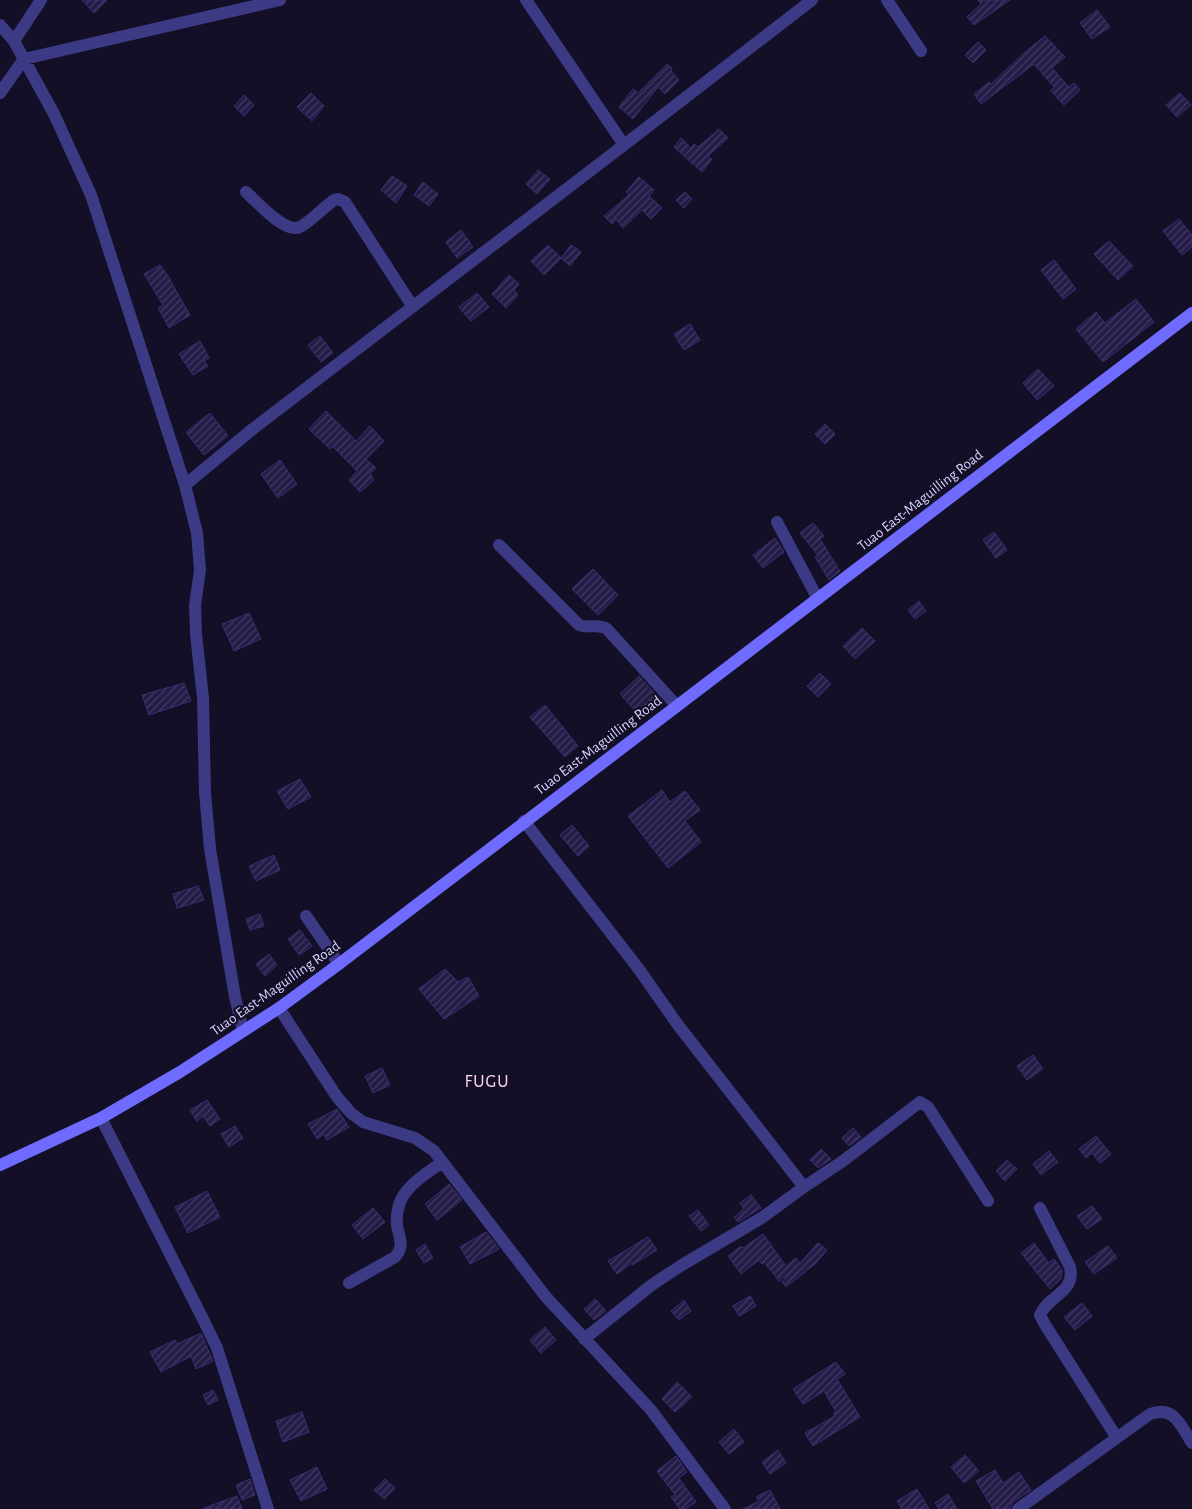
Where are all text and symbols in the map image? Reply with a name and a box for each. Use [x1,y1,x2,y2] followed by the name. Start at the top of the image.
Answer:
[855,447,986,554] street label: Tuao East-Maguilling Road
[532,693,665,798] street label: Tuao East-Maguilling Road
[208,938,343,1039] street label: Tuao East-Maguilling Road
[464,1073,510,1091] district label: FUGU

